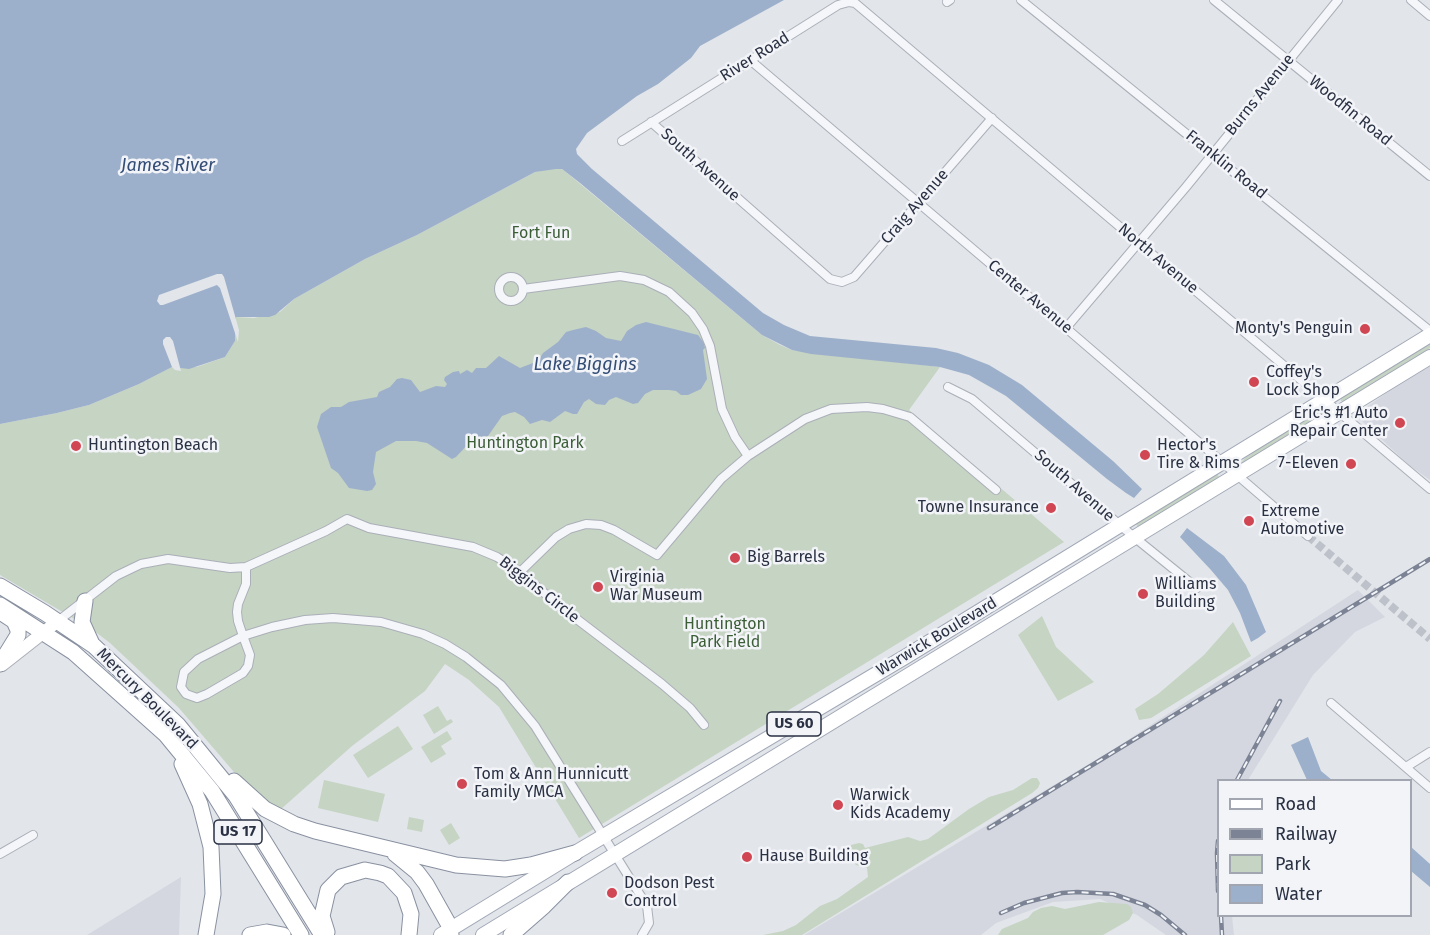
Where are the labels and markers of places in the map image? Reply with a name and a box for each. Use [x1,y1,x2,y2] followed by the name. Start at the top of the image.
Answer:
[1235,319,1353,339] place label: Monty's Penguin
[1358,322,1372,336] marker: Monty's Penguin
[1266,363,1340,401] place label: Coffey's Lock Shop
[1247,375,1261,389] marker: Coffey's Lock Shop
[1290,404,1388,442] place label: Eric's #1 Auto Repair Center
[1393,416,1407,430] marker: Eric's #1 Auto Repair Center
[88,436,218,456] place label: Huntington Beach
[1157,436,1240,474] place label: Hector's Tire & Rims
[69,439,83,453] marker: Huntington Beach
[1138,448,1152,462] marker: Hector's Tire & Rims
[1278,454,1339,474] place label: 7-Eleven
[1344,457,1358,471] marker: 7-Eleven
[918,498,1039,518] place label: Towne Insurance
[1044,501,1058,515] marker: Towne Insurance
[1261,502,1344,540] place label: Extreme Automotive
[1242,514,1256,528] marker: Extreme Automotive
[747,548,825,568] place label: Big Barrels
[728,551,742,565] marker: Big Barrels
[610,568,703,606] place label: Virginia War Museum
[1155,575,1217,613] place label: Williams Building
[591,580,605,594] marker: Virginia War Museum
[1136,587,1150,601] marker: Williams Building
[474,765,629,803] place label: Tom & Ann Hunnicutt Family YMCA
[455,777,469,791] marker: Tom & Ann Hunnicutt Family YMCA
[850,786,950,824] place label: Warwick Kids Academy
[831,798,845,812] marker: Warwick Kids Academy
[759,847,868,867] place label: Hause Building
[740,850,754,864] marker: Hause Building
[624,874,714,912] place label: Dodson Pest Control
[605,886,619,900] marker: Dodson Pest Control

